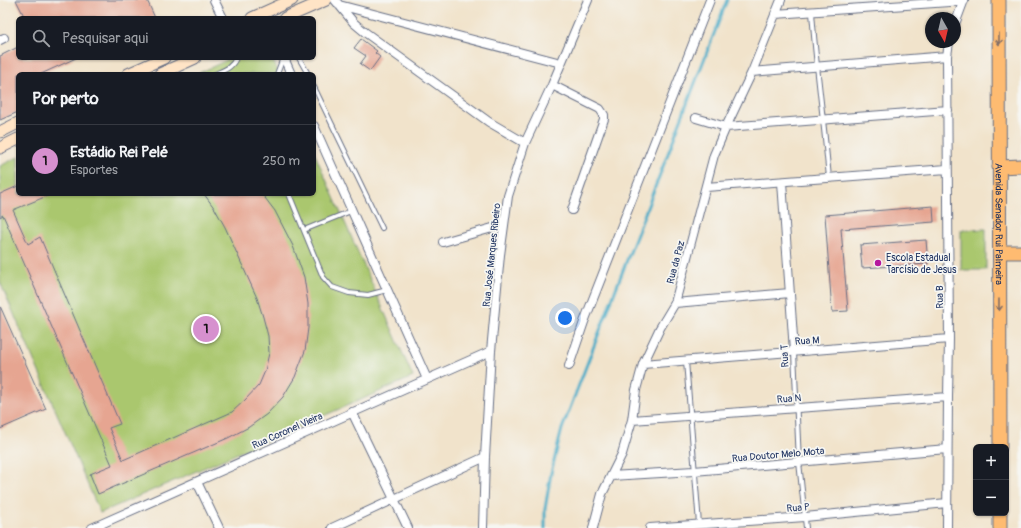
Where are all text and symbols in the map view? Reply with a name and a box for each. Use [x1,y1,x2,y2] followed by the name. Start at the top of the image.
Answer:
[925,12,961,48] north arrow
[16,16,316,60] search box
[30,27,52,49] icon: search
[62,29,148,48] text: Pesquisar aqui
[995,32,1003,45] one-way arrow
[32,88,99,109] text: Por perto
[70,143,168,162] text: Estádio Rei Pelé
[42,153,48,169] text: 1
[262,153,300,169] text: 250 m
[70,162,118,178] text: Esportes
[992,163,1005,285] street label: Avenida Senador Rui Palmeira
[481,202,503,308] street label: Rua José Marques Ribeiro
[664,239,687,285] street label: Rua da Paz
[886,252,957,276] place label: Escola Estadual Tarcísio de Jesus
[873,258,883,268] marker: Escola Estadual Tarcísio de Jesus
[934,285,946,309] street label: Rua B
[995,298,1003,311] one-way arrow
[555,308,575,328] your location
[193,314,219,344] pin: 1
[794,334,820,348] street label: Rua M
[778,344,792,368] street label: Rua T
[776,392,802,406] street label: Rua N
[250,410,325,452] street label: Rua Coronel Vieira
[973,444,1009,516] map controls
[973,444,1009,480] button: +
[731,445,825,465] street label: Rua Doutor Melo Mota
[973,480,1009,516] button: −
[786,501,811,515] street label: Rua P

